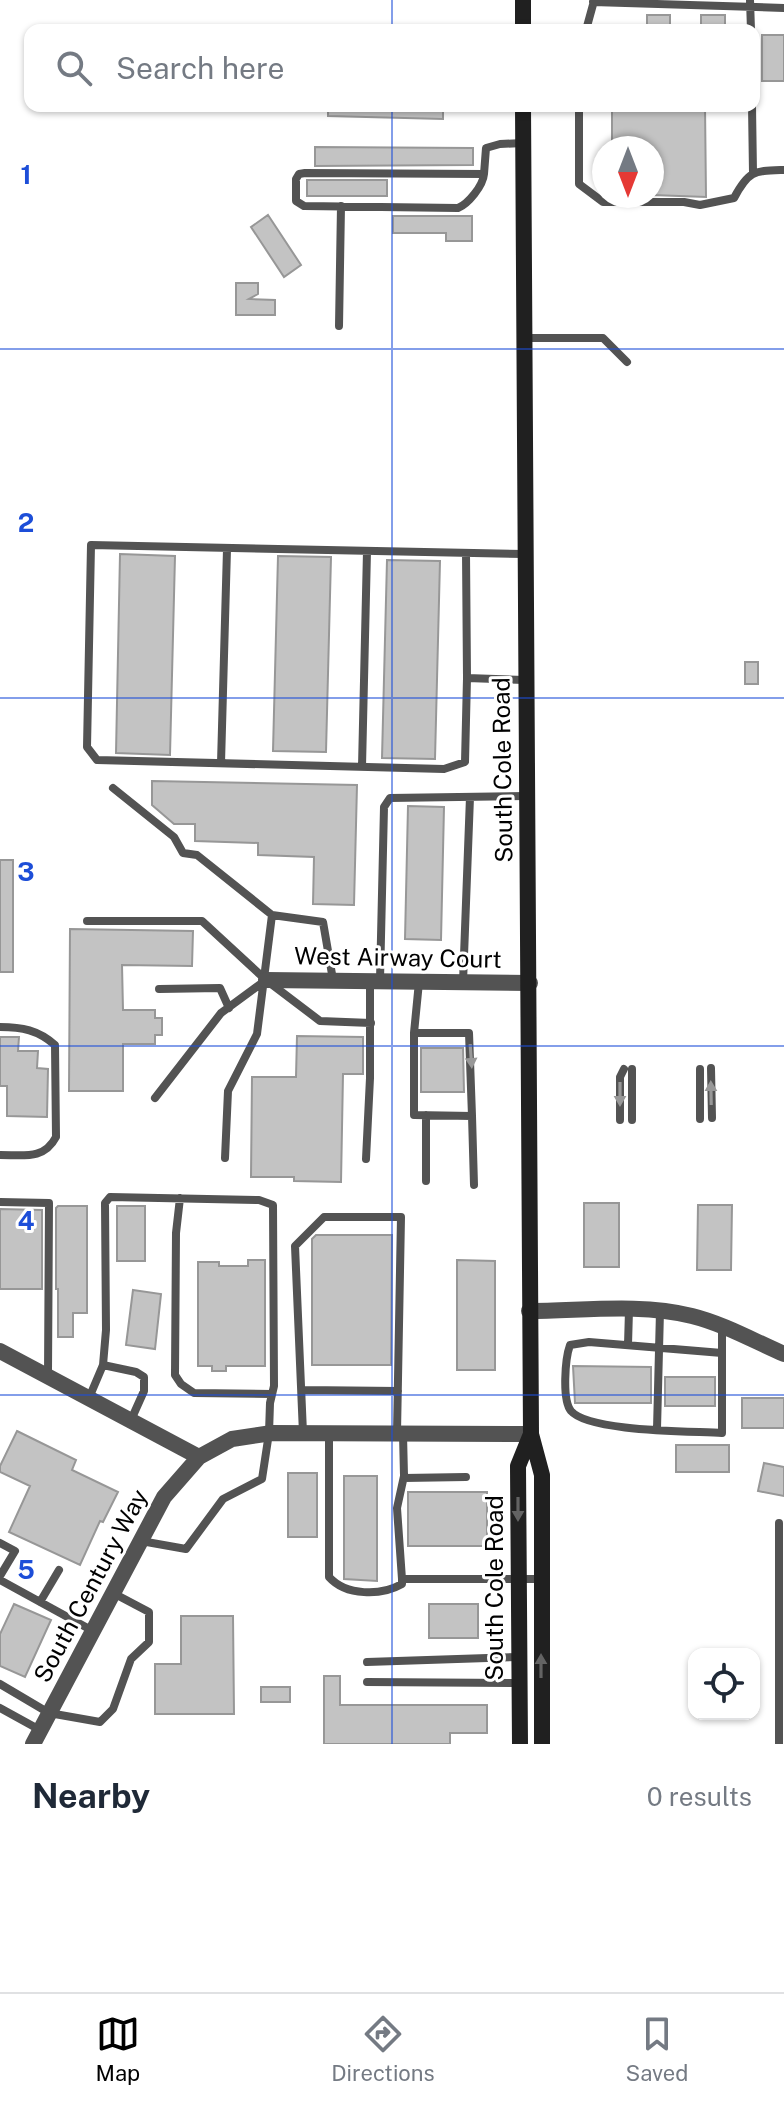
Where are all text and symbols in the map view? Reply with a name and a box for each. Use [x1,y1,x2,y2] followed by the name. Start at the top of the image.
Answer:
[24,24,760,112] search box
[52,46,96,90] icon: search
[116,50,284,86] text: Search here
[592,136,664,208] north arrow
[20,159,32,190] text: 1
[18,507,34,538] text: 2
[486,677,518,863] street label: South Cole Road
[17,856,35,887] text: 3
[294,941,502,973] street label: West Airway Court
[465,1044,478,1069] one-way arrow
[705,1080,717,1105] one-way arrow
[614,1082,626,1107] one-way arrow
[17,1205,35,1236] text: 4
[27,1484,153,1687] street label: South Century Way
[480,1495,508,1681] street label: South Cole Road
[512,1497,525,1522] one-way arrow
[17,1554,35,1585] text: 5
[688,1648,760,1720] map controls
[688,1648,760,1720] button: locate
[535,1653,547,1678] one-way arrow
[32,1776,150,1816] text: Nearby
[647,1781,752,1812] text: 0 results
[96,2012,140,2086] tab: Map
[331,2012,435,2086] tab: Directions
[626,2012,688,2086] tab: Saved

